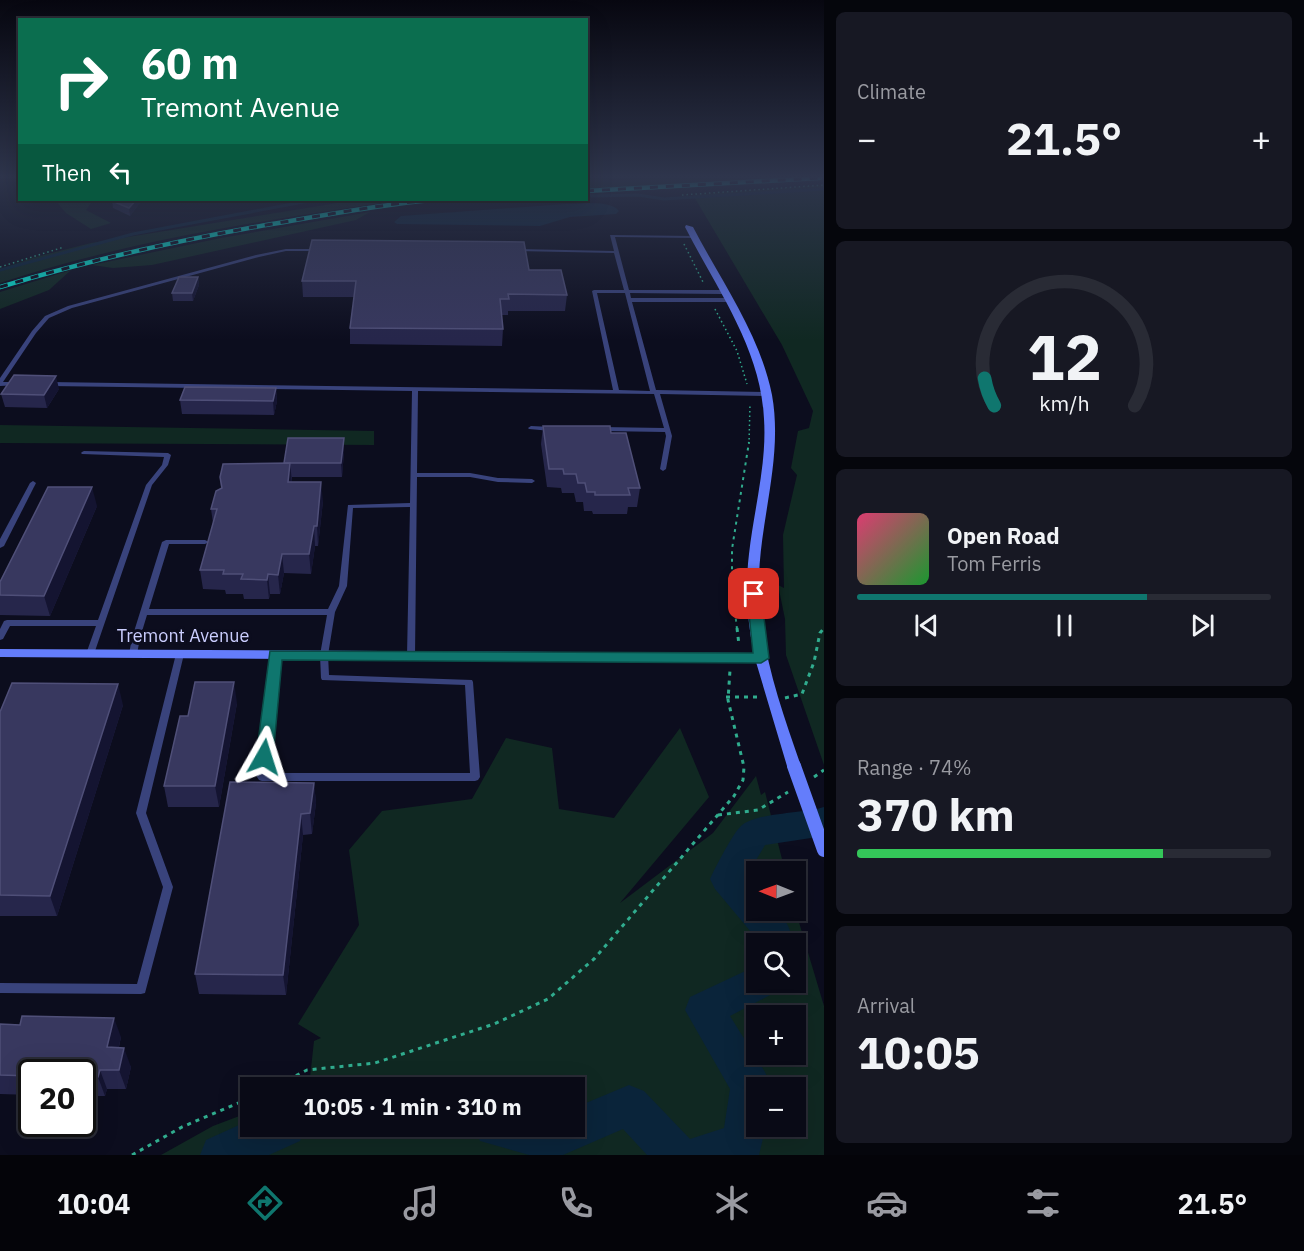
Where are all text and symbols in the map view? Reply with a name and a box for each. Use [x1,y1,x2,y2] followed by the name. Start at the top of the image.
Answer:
[141,36,239,91] text: 60 m
[42,42,120,120] icon: right
[857,78,926,105] text: Climate
[141,89,340,124] text: Tremont Avenue
[1006,109,1122,167] text: 21.5°
[857,117,877,160] text: −
[1251,117,1271,160] text: +
[104,156,137,189] icon: left
[42,158,92,187] text: Then
[1027,316,1101,397] text: 12
[1039,389,1089,417] text: km/h
[947,521,1060,550] text: Open Road
[947,550,1042,577] text: Tom Ferris
[728,568,779,619] pin
[737,577,770,610] icon: arrive
[910,609,943,642] icon: previous
[1048,609,1081,642] icon: pause
[1186,609,1219,642] icon: next
[117,624,249,647] street label: Tremont Avenue
[232,725,296,789] position arrow
[857,754,972,781] text: Range · 74%
[857,785,1015,843] text: 370 km
[746,861,806,921] north arrow
[746,861,806,1137] map controls
[746,933,806,993] button: search
[857,992,915,1019] text: Arrival
[746,1005,806,1065] button: +
[857,1023,980,1081] text: 10:05
[18,1059,96,1137] speed limit sign: 20
[746,1077,806,1137] button: −
[303,1092,522,1121] text: 10:05 · 1 min · 310 m
[244,1182,286,1224] icon: directions
[400,1182,442,1224] icon: music
[555,1182,597,1224] icon: phone
[711,1182,753,1224] icon: climate
[866,1182,908,1224] icon: car
[1022,1182,1064,1224] icon: filters
[57,1186,131,1221] text: 10:04
[1177,1186,1247,1221] text: 21.5°

